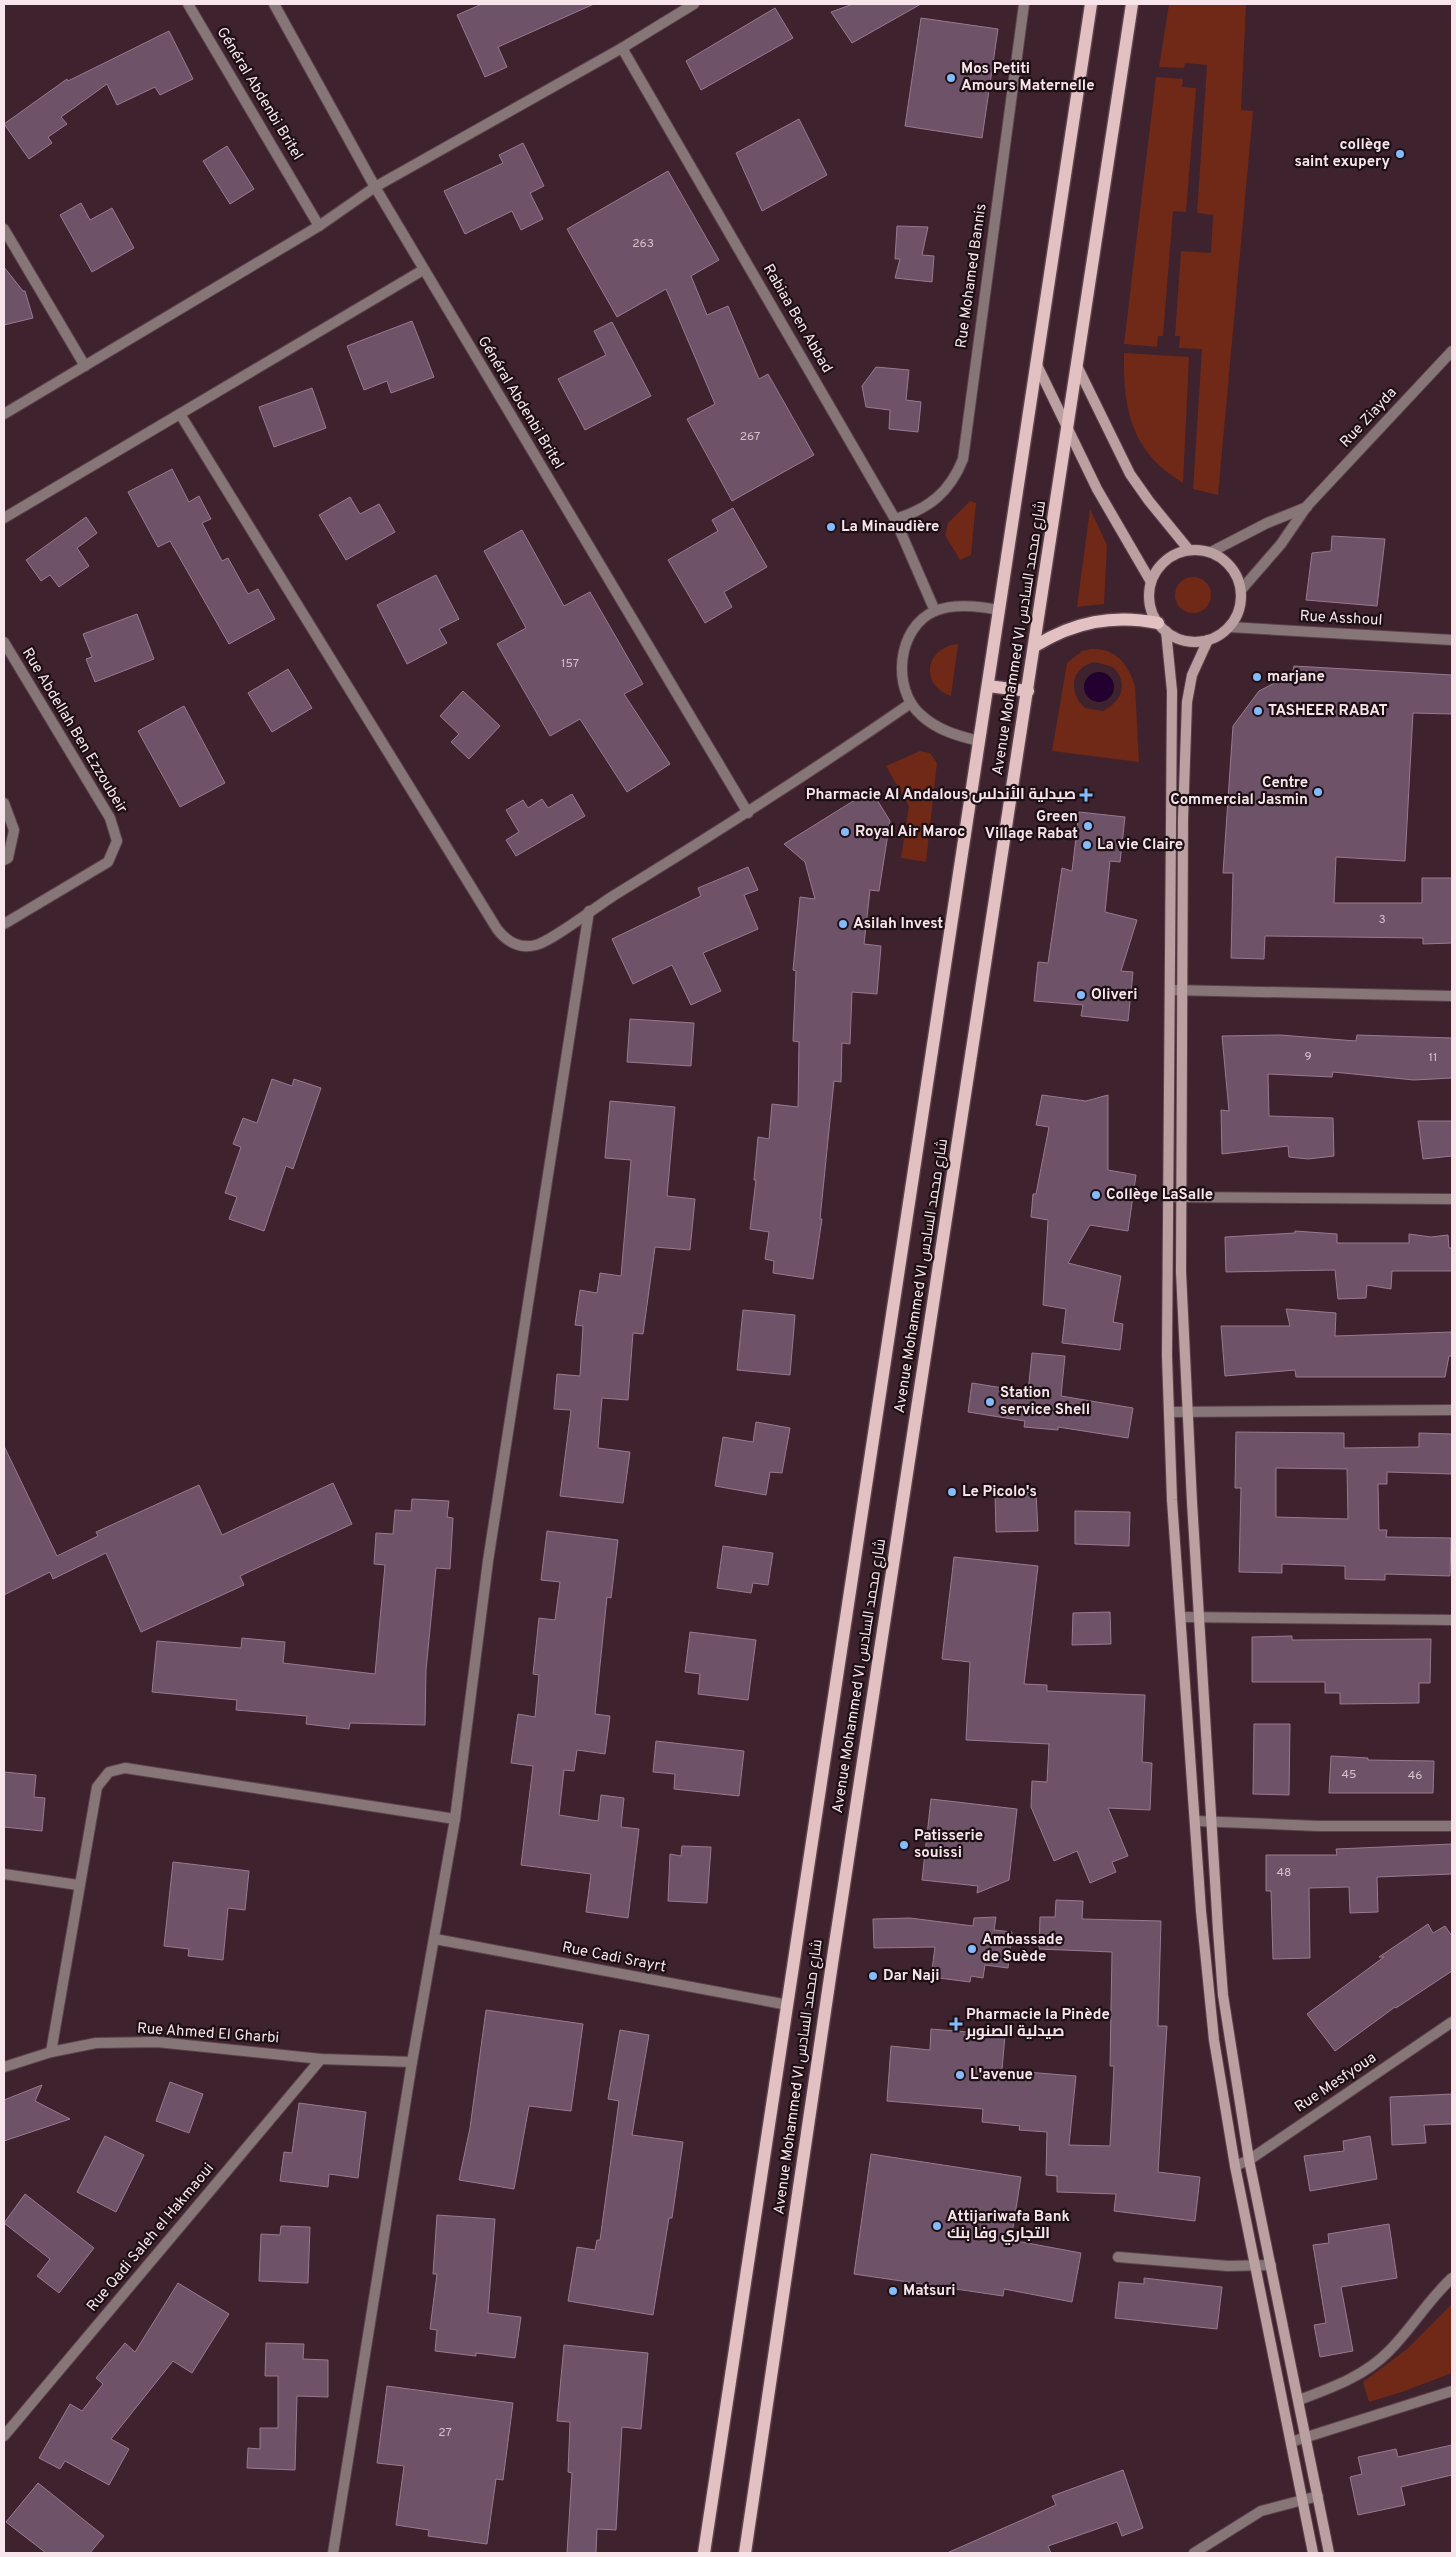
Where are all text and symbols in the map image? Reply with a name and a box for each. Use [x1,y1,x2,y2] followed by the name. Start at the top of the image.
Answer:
[212,24,306,164] street label: Général Abdenbi Britel
[961,60,1095,96] place label: Mos Petiti Amours Maternelle
[945,72,957,84] marker: Mos Petiti Amours Maternelle
[1294,136,1390,172] place label: collège saint exupery
[1394,148,1406,160] marker: collège saint exupery
[952,202,992,350] street label: Rue Mohamed Bannis
[632,236,654,252] house number: 263
[758,261,836,377] street label: Rabiaa Ben Abbad
[473,333,567,473] street label: Général Abdenbi Britel
[1336,384,1402,452] street label: Rue Ziayda
[740,429,760,445] house number: 267
[989,499,1051,777] street label: Avenue Mohammed VI شارع محمد السادس
[841,518,939,537] place label: La Minaudière
[825,521,837,533] marker: La Minaudière
[1299,607,1383,631] street label: Rue Asshoul
[17,645,131,817] street label: Rue Abdellah Ben Ezzoubeir
[561,656,579,672] house number: 157
[1267,668,1325,687] place label: marjane
[1251,671,1263,683] marker: marjane
[1268,702,1387,721] place label: TASHEER RABAT
[1252,705,1264,717] marker: TASHEER RABAT
[1170,774,1308,810] place label: Centre Commercial Jasmin
[806,786,1076,805] place label: Pharmacie Al Andalous صيدلية الأندلس
[1312,786,1324,798] marker: Centre Commercial Jasmin
[1080,789,1092,801] marker: Pharmacie Al Andalous صيدلية الأندلس
[985,808,1078,844] place label: Green Village Rabat
[1082,820,1094,832] marker: Green Village Rabat
[855,823,965,842] place label: Royal Air Maroc
[839,826,851,838] marker: Royal Air Maroc
[1097,836,1183,855] place label: La vie Claire
[1081,839,1093,851] marker: La vie Claire
[1378,912,1386,928] house number: 3
[853,915,943,934] place label: Asilah Invest
[837,918,849,930] marker: Asilah Invest
[1091,986,1137,1005] place label: Oliveri
[1075,989,1087,1001] marker: Oliveri
[1304,1049,1312,1065] house number: 9
[1429,1050,1437,1066] house number: 11
[891,1137,953,1415] street label: Avenue Mohammed VI شارع محمد السادس
[1106,1186,1213,1205] place label: Collège LaSalle
[1090,1189,1102,1201] marker: Collège LaSalle
[1000,1384,1090,1420] place label: Station service Shell
[984,1396,996,1408] marker: Station service Shell
[962,1483,1037,1502] place label: Le Picolo's
[946,1486,958,1498] marker: Le Picolo's
[829,1537,891,1815] street label: Avenue Mohammed VI شارع محمد السادس
[1342,1767,1356,1783] house number: 45
[1408,1768,1422,1784] house number: 46
[914,1827,983,1863] place label: Patisserie souissi
[898,1839,910,1851] marker: Patisserie souissi
[1277,1865,1291,1881] house number: 48
[982,1931,1063,1967] place label: Ambassade de Suède
[770,1938,828,2216] street label: Avenue Mohammed VI شارع محمد السادس
[560,1939,668,1977] street label: Rue Cadi Srayrt
[966,1943,978,1955] marker: Ambassade de Suède
[883,1967,939,1986] place label: Dar Naji
[867,1970,879,1982] marker: Dar Naji
[965,2006,1110,2042] place label: Pharmacie la Pinède صيدلية الصنوبر
[950,2018,962,2030] marker: Pharmacie la Pinède صيدلية الصنوبر
[136,2020,280,2048] street label: Rue Ahmed El Gharbi
[1291,2049,1381,2117] street label: Rue Mesfyoua
[970,2066,1033,2085] place label: L'avenue
[954,2069,966,2081] marker: L'avenue
[83,2160,219,2316] street label: Rue Qadi Saleh el Hakmaoui
[947,2208,1070,2245] place label: Attijariwafa Bank التجاري وفا بنك
[931,2220,943,2232] marker: Attijariwafa Bank التجاري وفا بنك
[903,2282,956,2301] place label: Matsuri
[887,2285,899,2297] marker: Matsuri
[438,2425,452,2441] house number: 27

